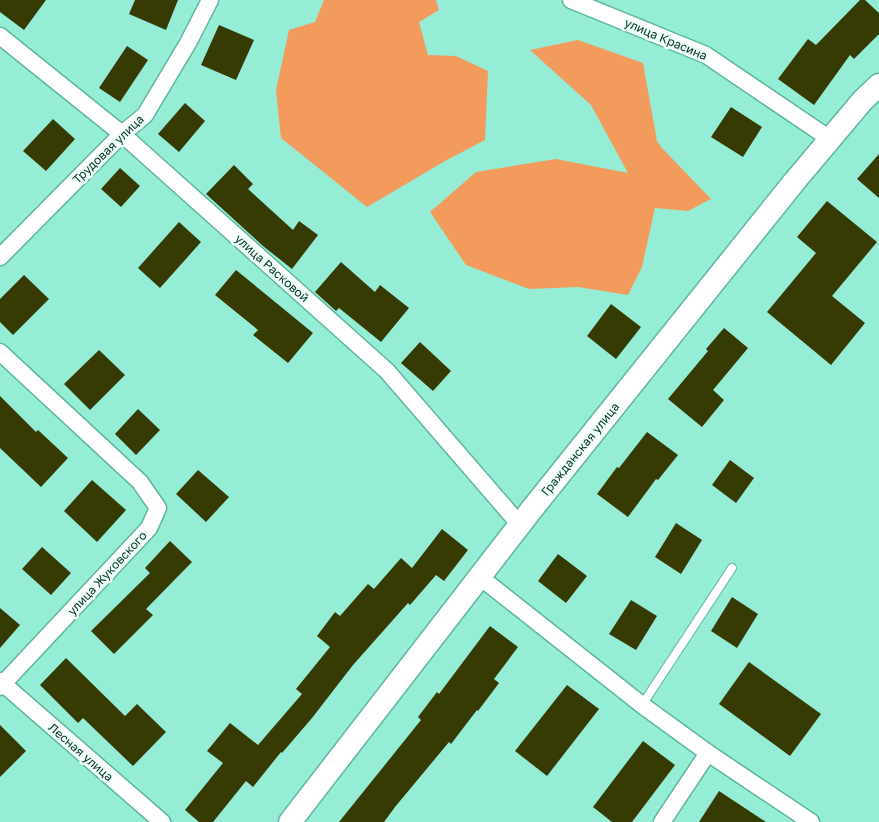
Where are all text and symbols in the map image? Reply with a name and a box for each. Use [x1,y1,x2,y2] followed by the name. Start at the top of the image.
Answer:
[622,15,710,63] street label: улица Красина
[69,111,147,187] street label: Трудовая улица
[232,231,312,305] street label: улица Расковой
[538,399,622,499] street label: Гражданская улица
[64,528,150,618] street label: улица Жуковского
[45,720,117,784] street label: Лесная улица

